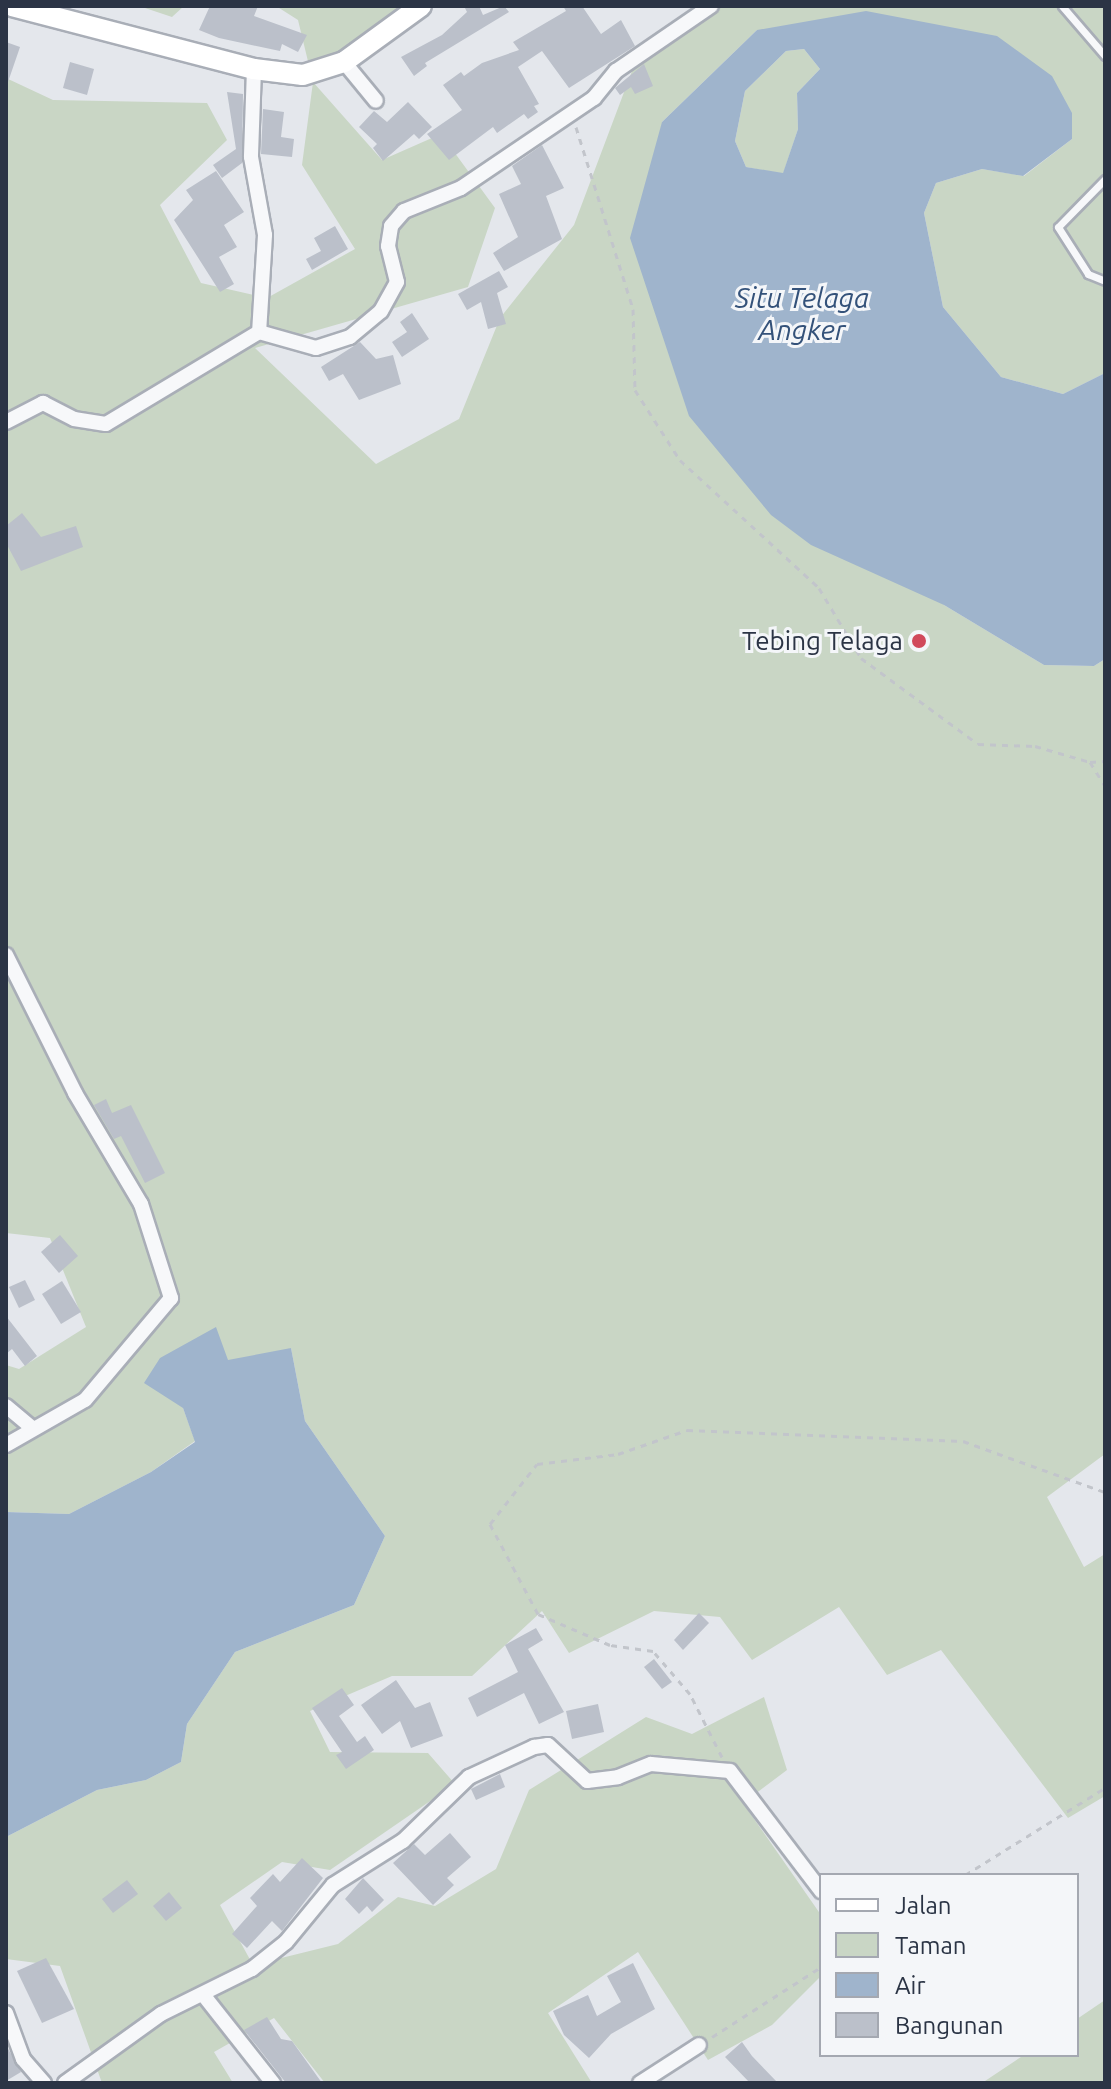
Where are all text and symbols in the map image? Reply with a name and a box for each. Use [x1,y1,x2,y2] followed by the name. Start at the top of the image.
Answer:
[735,281,869,347] water label: Situ Telaga Angker
[742,625,903,657] place label: Tebing Telaga
[910,632,928,650] marker: Tebing Telaga
[819,1873,1079,2057] legend
[895,1892,952,1919] text: Jalan
[895,1932,967,1959] text: Taman
[895,1972,926,1999] text: Air
[895,2012,1004,2039] text: Bangunan

